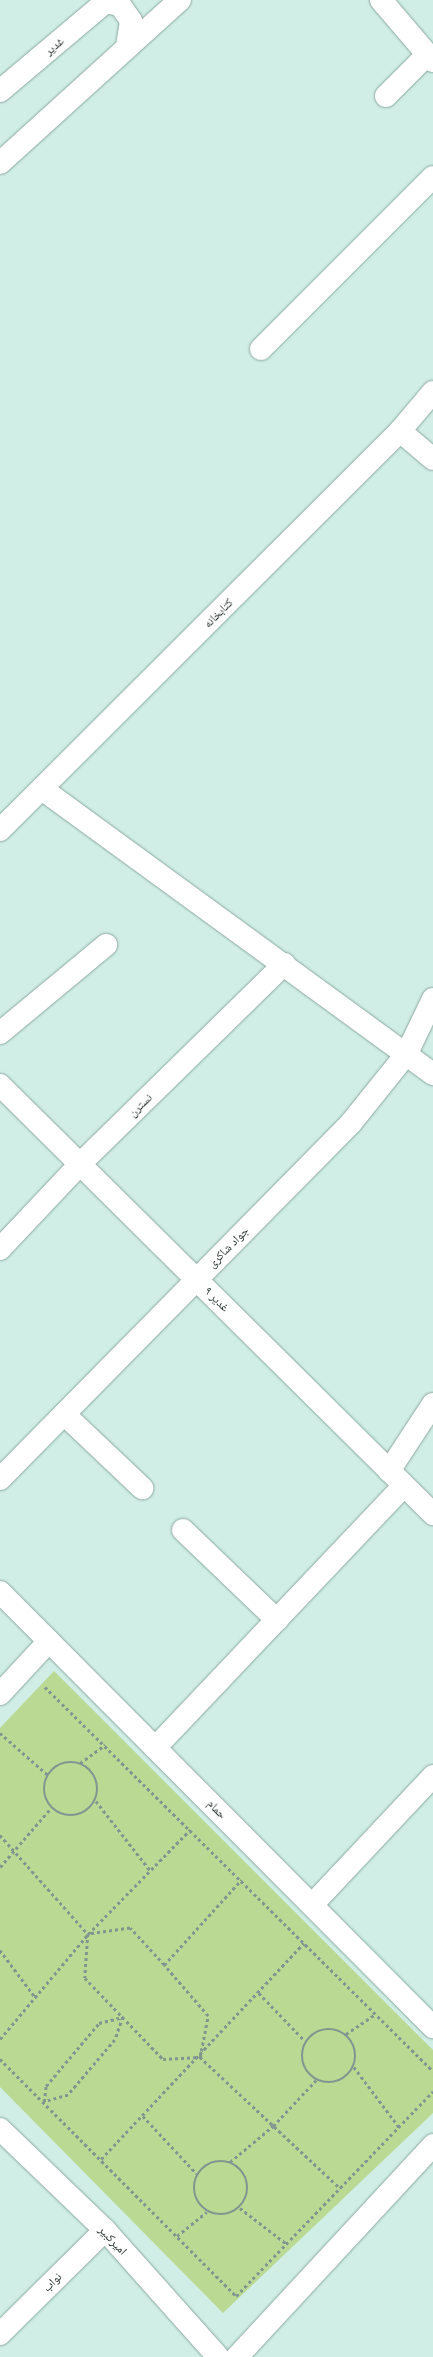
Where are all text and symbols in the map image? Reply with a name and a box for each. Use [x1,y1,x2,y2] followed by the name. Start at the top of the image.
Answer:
[41,34,67,58] street label: غدیر
[200,595,236,631] street label: کتابخانه
[125,1090,155,1120] street label: نسترن
[204,1223,252,1271] street label: جواد شاکری
[202,1284,232,1314] street label: غدیر ۹
[204,1796,230,1822] street label: حمام
[96,2222,130,2258] street label: امیرکبیر
[39,2269,65,2295] street label: نواب

